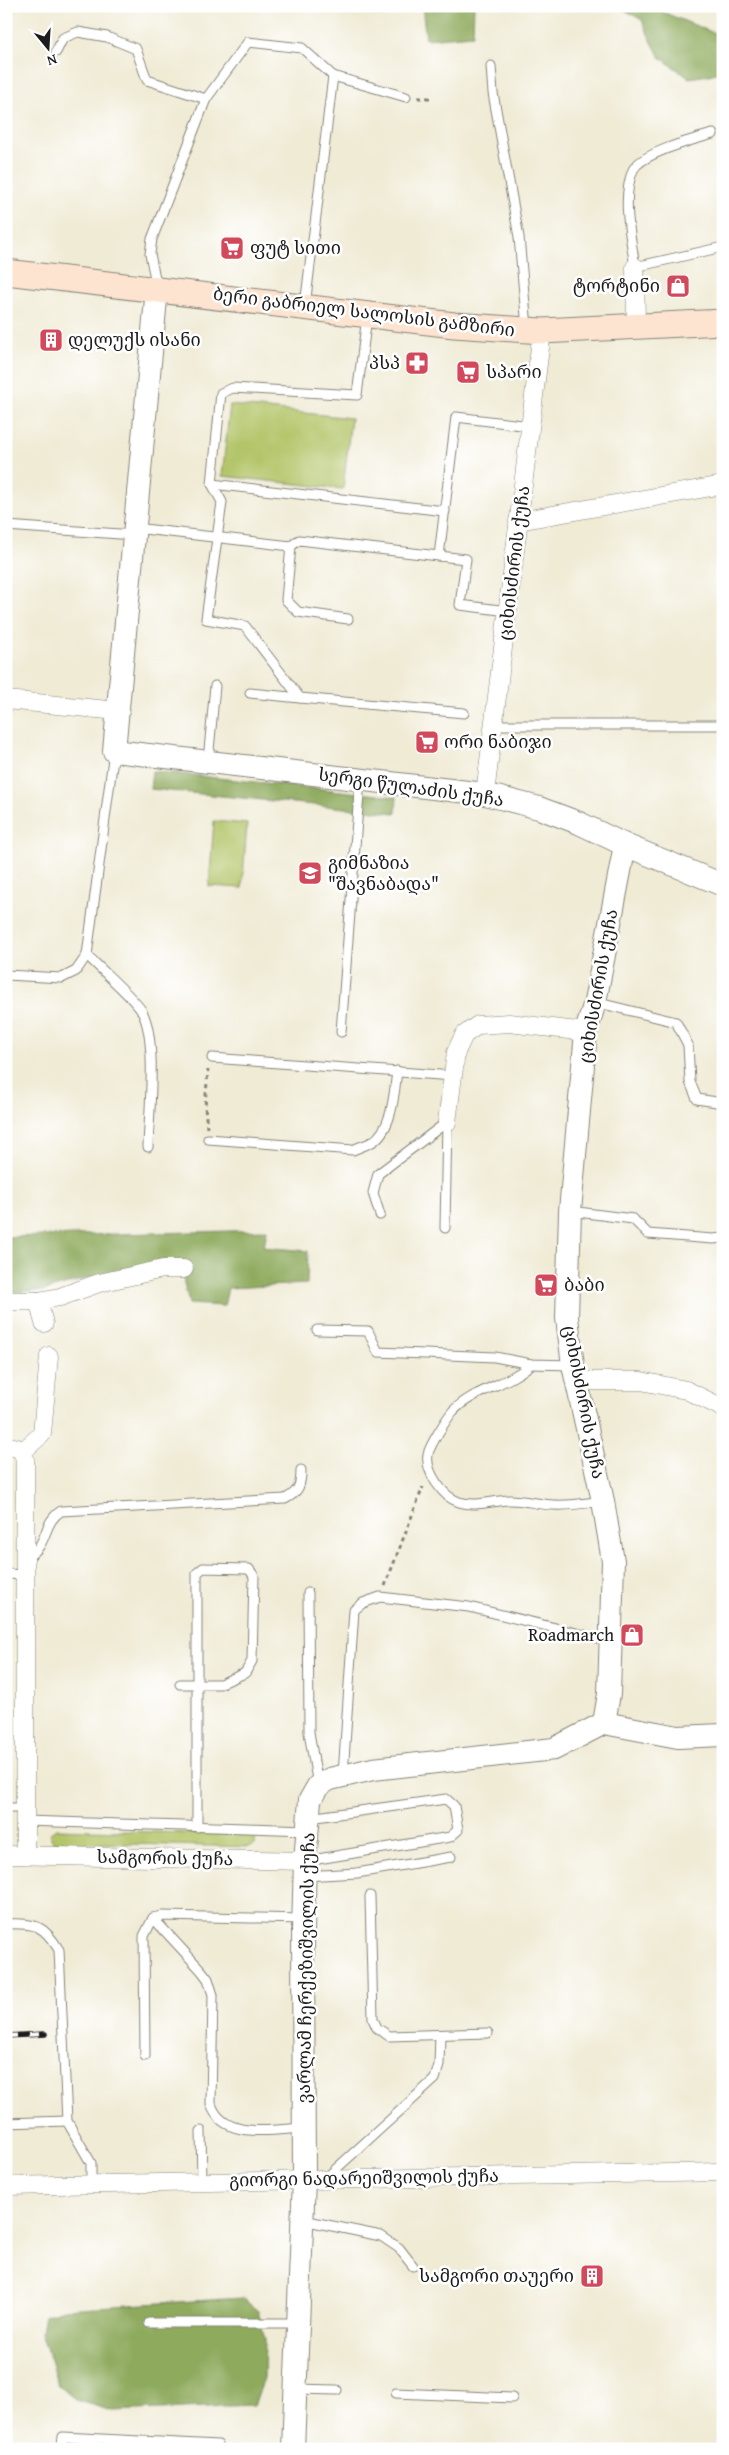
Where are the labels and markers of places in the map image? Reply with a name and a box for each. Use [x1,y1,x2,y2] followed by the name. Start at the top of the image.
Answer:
[250,234,341,261] place label: ფუტ სითი
[219,235,245,261] supermarket icon: ფუტ სითი
[573,272,660,299] place label: ტორტინი
[665,273,691,299] shop icon: ტორტინი
[68,326,201,353] place label: დელუქს ისანი
[38,327,64,353] building icon: დელუქს ისანი
[369,349,400,376] place label: პსპ
[404,350,430,376] pharmacy icon: პსპ
[486,358,542,385] place label: სპარი
[455,359,481,385] supermarket icon: სპარი
[444,728,552,755] place label: ორი ნაბიჯი
[414,729,440,755] supermarket icon: ორი ნაბიჯი
[328,849,439,897] place label: გიმნაზია "შავნაბადა"
[297,860,323,886] school or university icon: გიმნაზია "შავნაბადა"
[564,1271,605,1298] place label: ბაბი
[533,1272,559,1298] supermarket icon: ბაბი
[528,1621,614,1648] place label: Roadmarch
[619,1622,645,1648] shop icon: Roadmarch
[419,2262,574,2289] place label: სამგორი თაუერი
[579,2263,605,2289] building icon: სამგორი თაუერი

